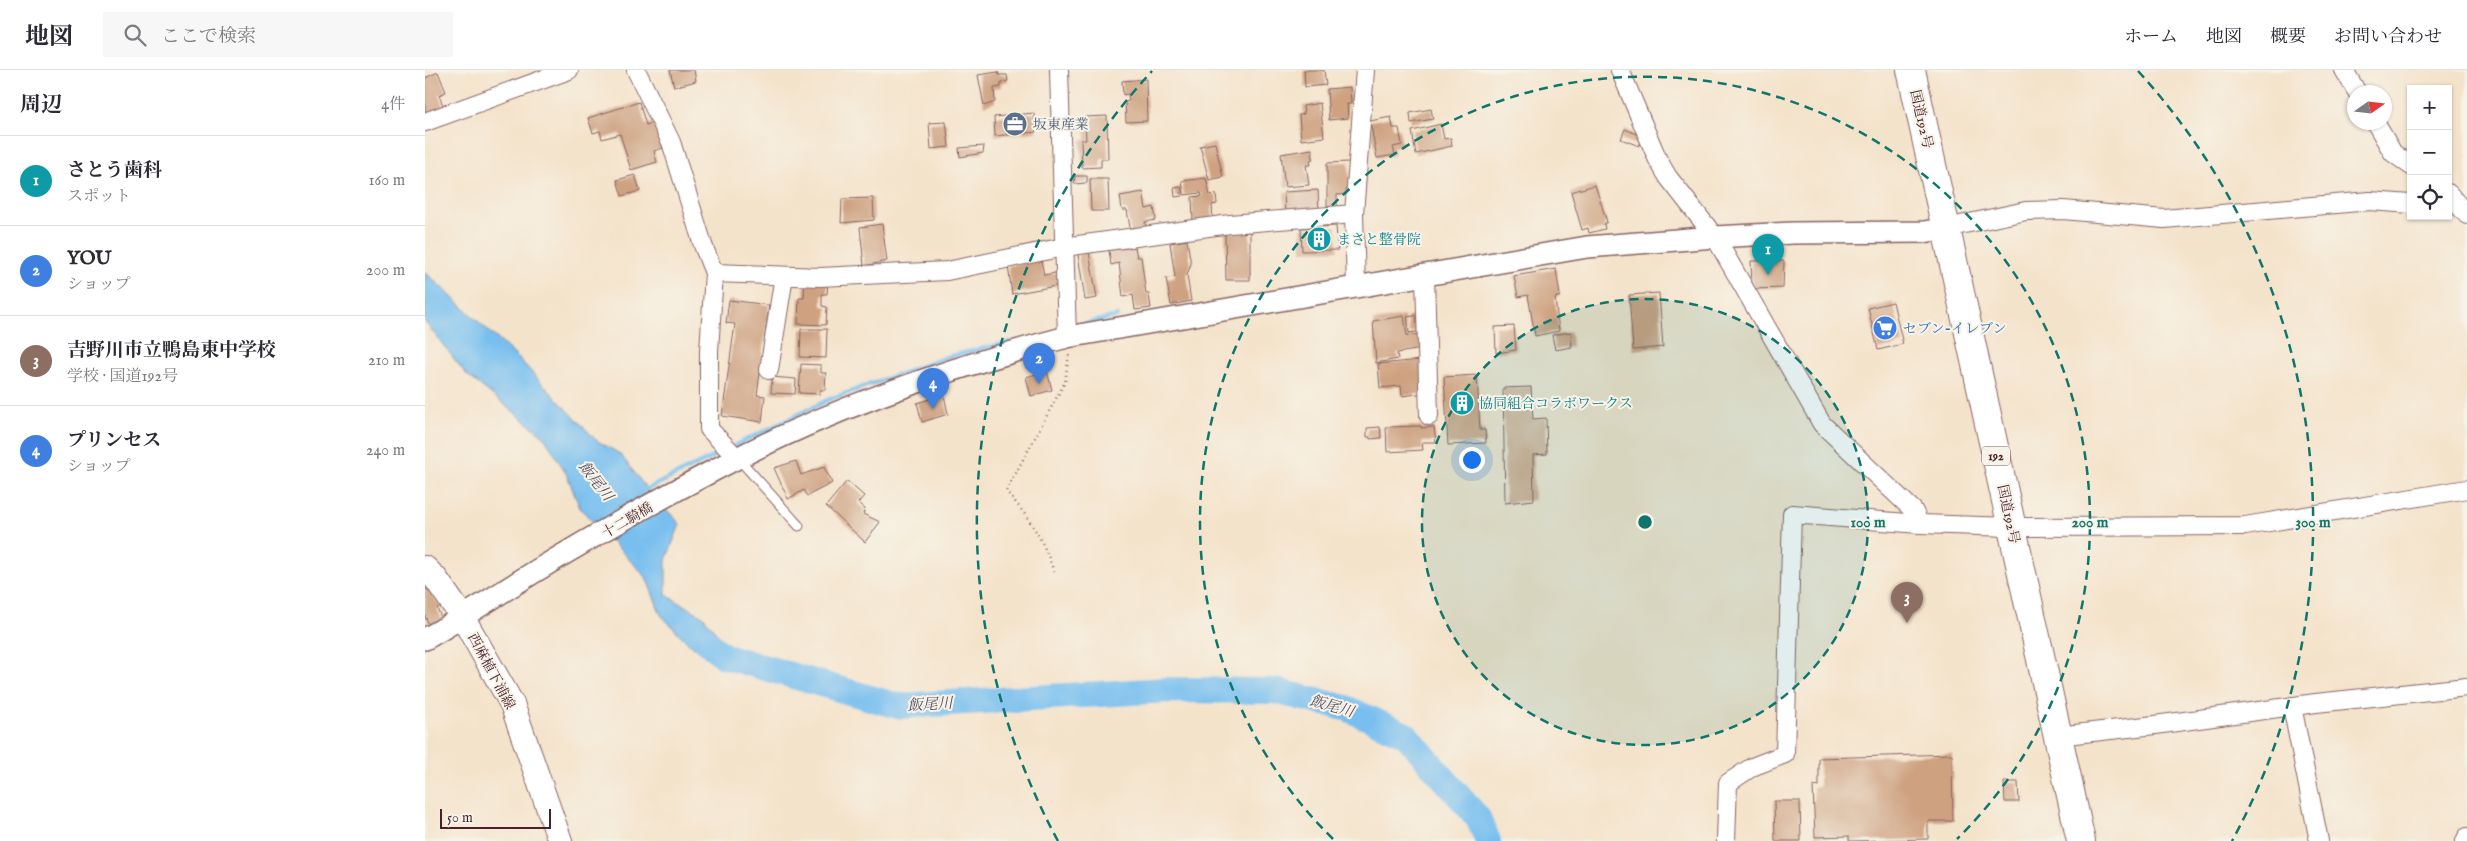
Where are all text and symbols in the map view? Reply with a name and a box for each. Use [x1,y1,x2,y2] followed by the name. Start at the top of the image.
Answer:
[103,12,453,57] search box
[121,21,149,49] icon: search
[25,22,73,53] text: 地図
[161,25,256,49] text: ここで検索
[2124,26,2178,49] text: ホーム
[2206,26,2242,49] text: 地図
[2270,26,2306,49] text: 概要
[2334,26,2442,49] text: お問い合わせ
[2347,85,2392,130] north arrow
[2407,85,2452,220] map controls
[2407,85,2452,130] button: +
[1906,88,1937,150] street label: 国道192号
[20,92,62,119] text: 周辺
[381,95,405,115] text: 4件
[1002,111,1028,137] office icon: 坂東産業
[1033,116,1089,134] place label: 坂東産業
[2407,130,2452,175] button: −
[67,159,162,183] text: さとう歯科
[33,171,39,191] text: 1
[369,171,405,191] text: 160 m
[2407,175,2452,220] button: locate
[67,187,131,207] text: スポット
[1306,226,1332,252] building icon: まさと整骨院
[1337,231,1421,249] place label: まさと整骨院
[1752,234,1784,275] pin: 1
[67,247,111,271] text: YOU
[32,261,40,281] text: 2
[366,261,405,281] text: 200 m
[67,275,131,295] text: ショップ
[1872,315,1898,341] supermarket icon: セブン-イレブン
[1903,320,2006,338] place label: セブン-イレブン
[67,339,276,363] text: 吉野川市立鴨島東中学校
[1023,343,1055,384] pin: 2
[33,351,39,371] text: 3
[368,351,405,371] text: 210 m
[67,367,178,387] text: 学校 · 国道192号
[917,368,949,409] pin: 4
[1449,390,1475,416] building icon: 協同組合コラボワークス
[1479,395,1633,413] place label: 協同組合コラボワークス
[67,429,161,453] text: プリンセス
[32,441,40,461] text: 4
[366,441,405,461] text: 240 m
[1982,446,2010,466] road number: 192
[1459,447,1485,473] your location
[67,457,131,477] text: ショップ
[574,458,618,506] water label: 飯尾川
[1993,483,2023,545] street label: 国道192号
[599,499,656,543] street label: 十二騎橋
[1636,513,1654,531] centre of rings
[1850,513,1886,532] text: 100 m
[2072,513,2109,532] text: 200 m
[2295,513,2331,532] text: 300 m
[1891,582,1923,623] pin: 3
[463,630,519,713] street label: 西麻植下浦線
[1308,691,1358,722] water label: 飯尾川
[907,694,955,715] water label: 飯尾川
[440,806,551,829] scale bar
[447,809,473,827] text: 50 m

